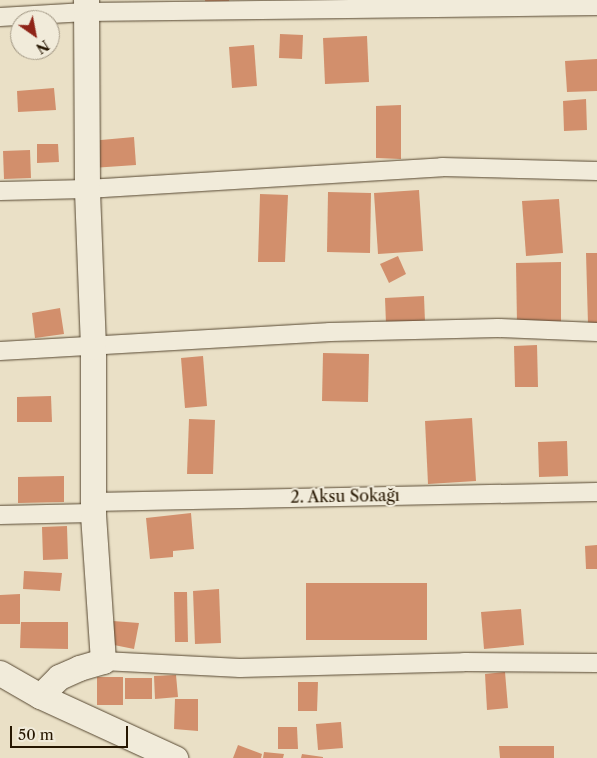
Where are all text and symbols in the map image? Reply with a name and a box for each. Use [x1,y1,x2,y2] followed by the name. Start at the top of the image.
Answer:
[10,10,60,60] north arrow
[33,36,53,58] text: N
[290,485,400,507] street label: 2. Aksu Sokağı
[12,716,130,748] scale bar
[18,725,54,744] text: 50 m

